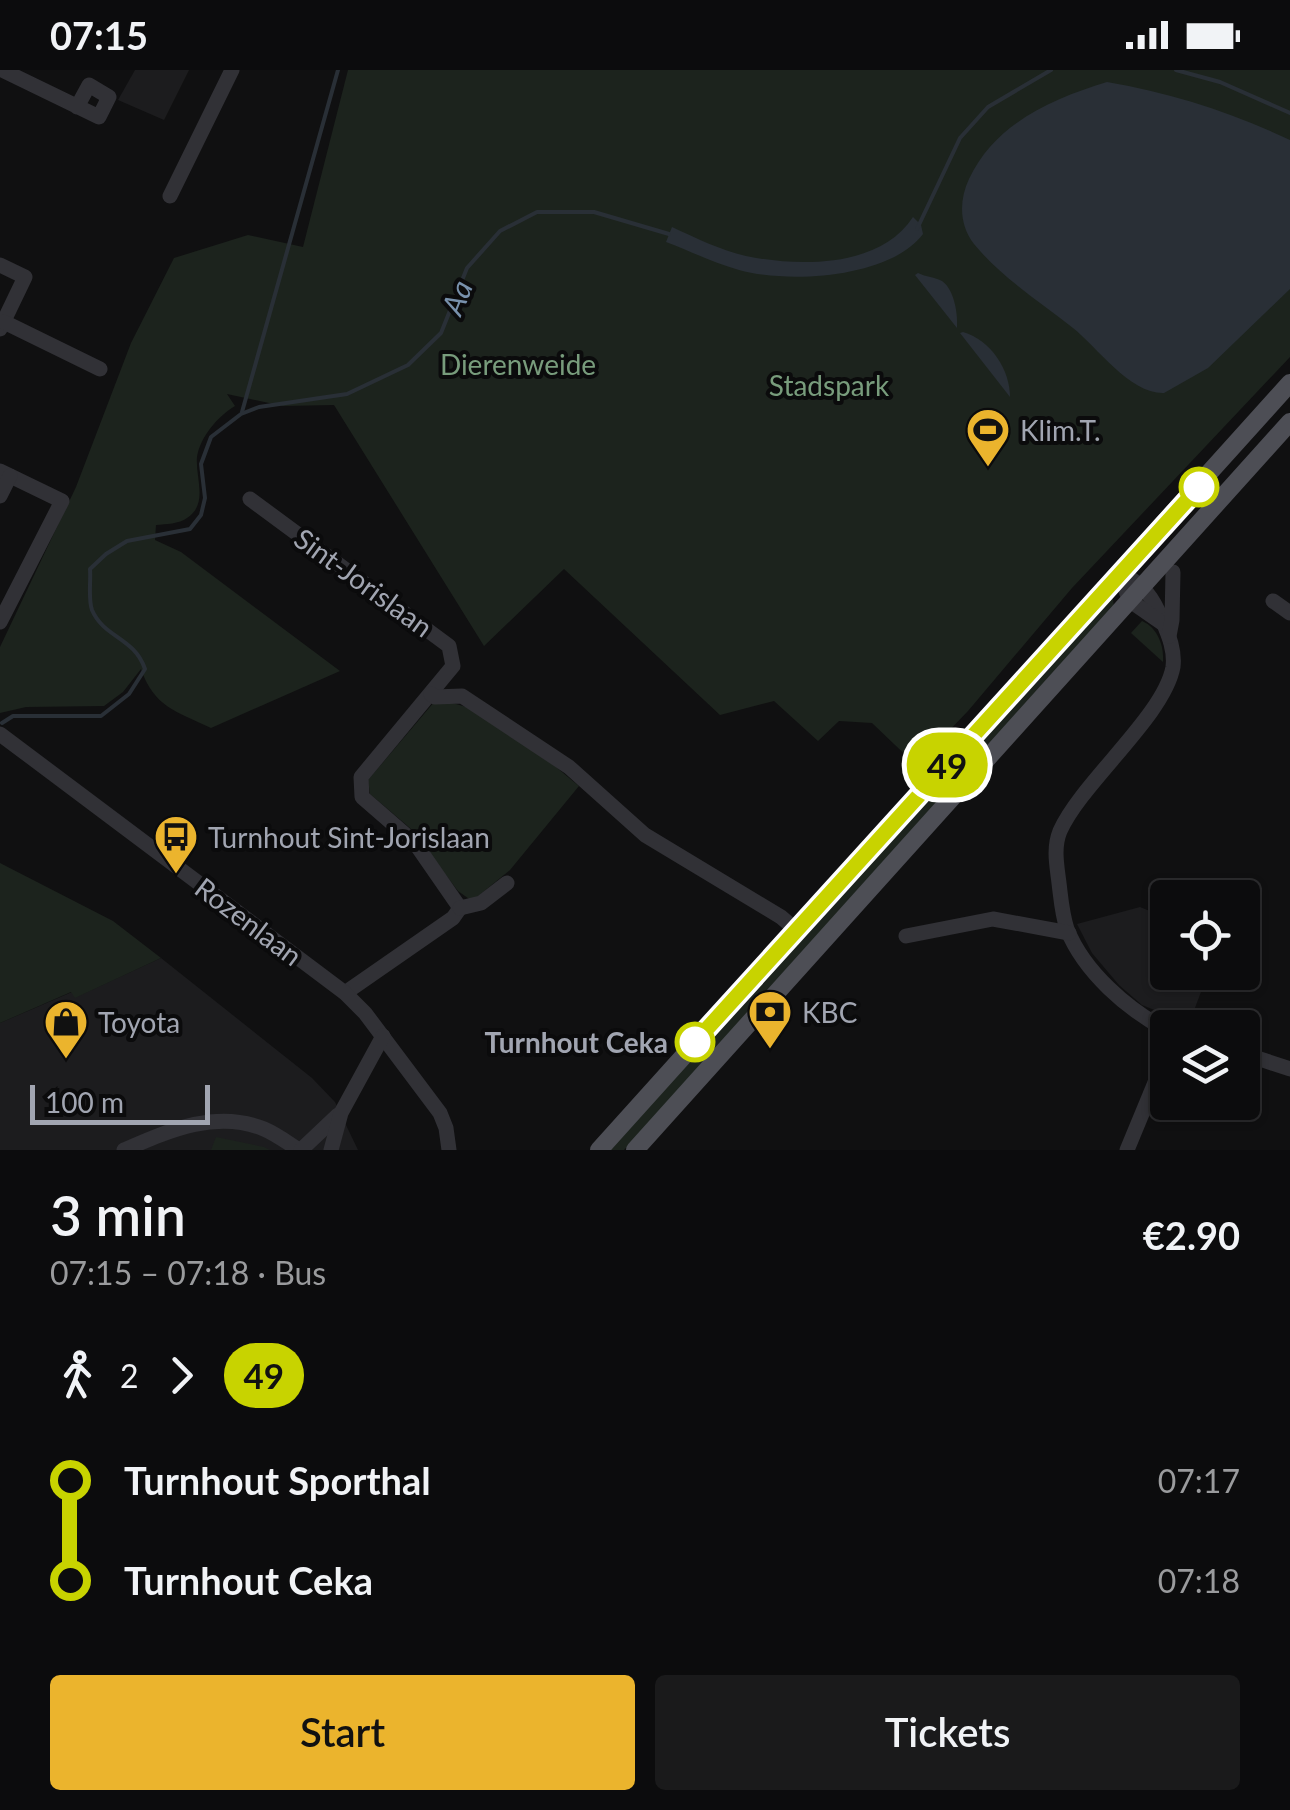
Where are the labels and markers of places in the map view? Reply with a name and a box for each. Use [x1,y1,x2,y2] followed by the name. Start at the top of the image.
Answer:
[965,407,1011,468] sports icon: Klim.T.
[1020,413,1101,447] place label: Klim.T.
[1180,468,1218,506] unlabelled marker
[153,814,199,875] bus stop icon: Turnhout Sint-Jorislaan
[208,820,490,854] place label: Turnhout Sint-Jorislaan
[747,989,793,1050] bank icon: KBC
[802,995,858,1029] place label: KBC
[43,999,89,1060] shop icon: Toyota
[98,1005,180,1039] place label: Toyota
[676,1023,714,1061] marker: Turnhout Ceka
[485,1025,668,1059] place label: Turnhout Ceka

